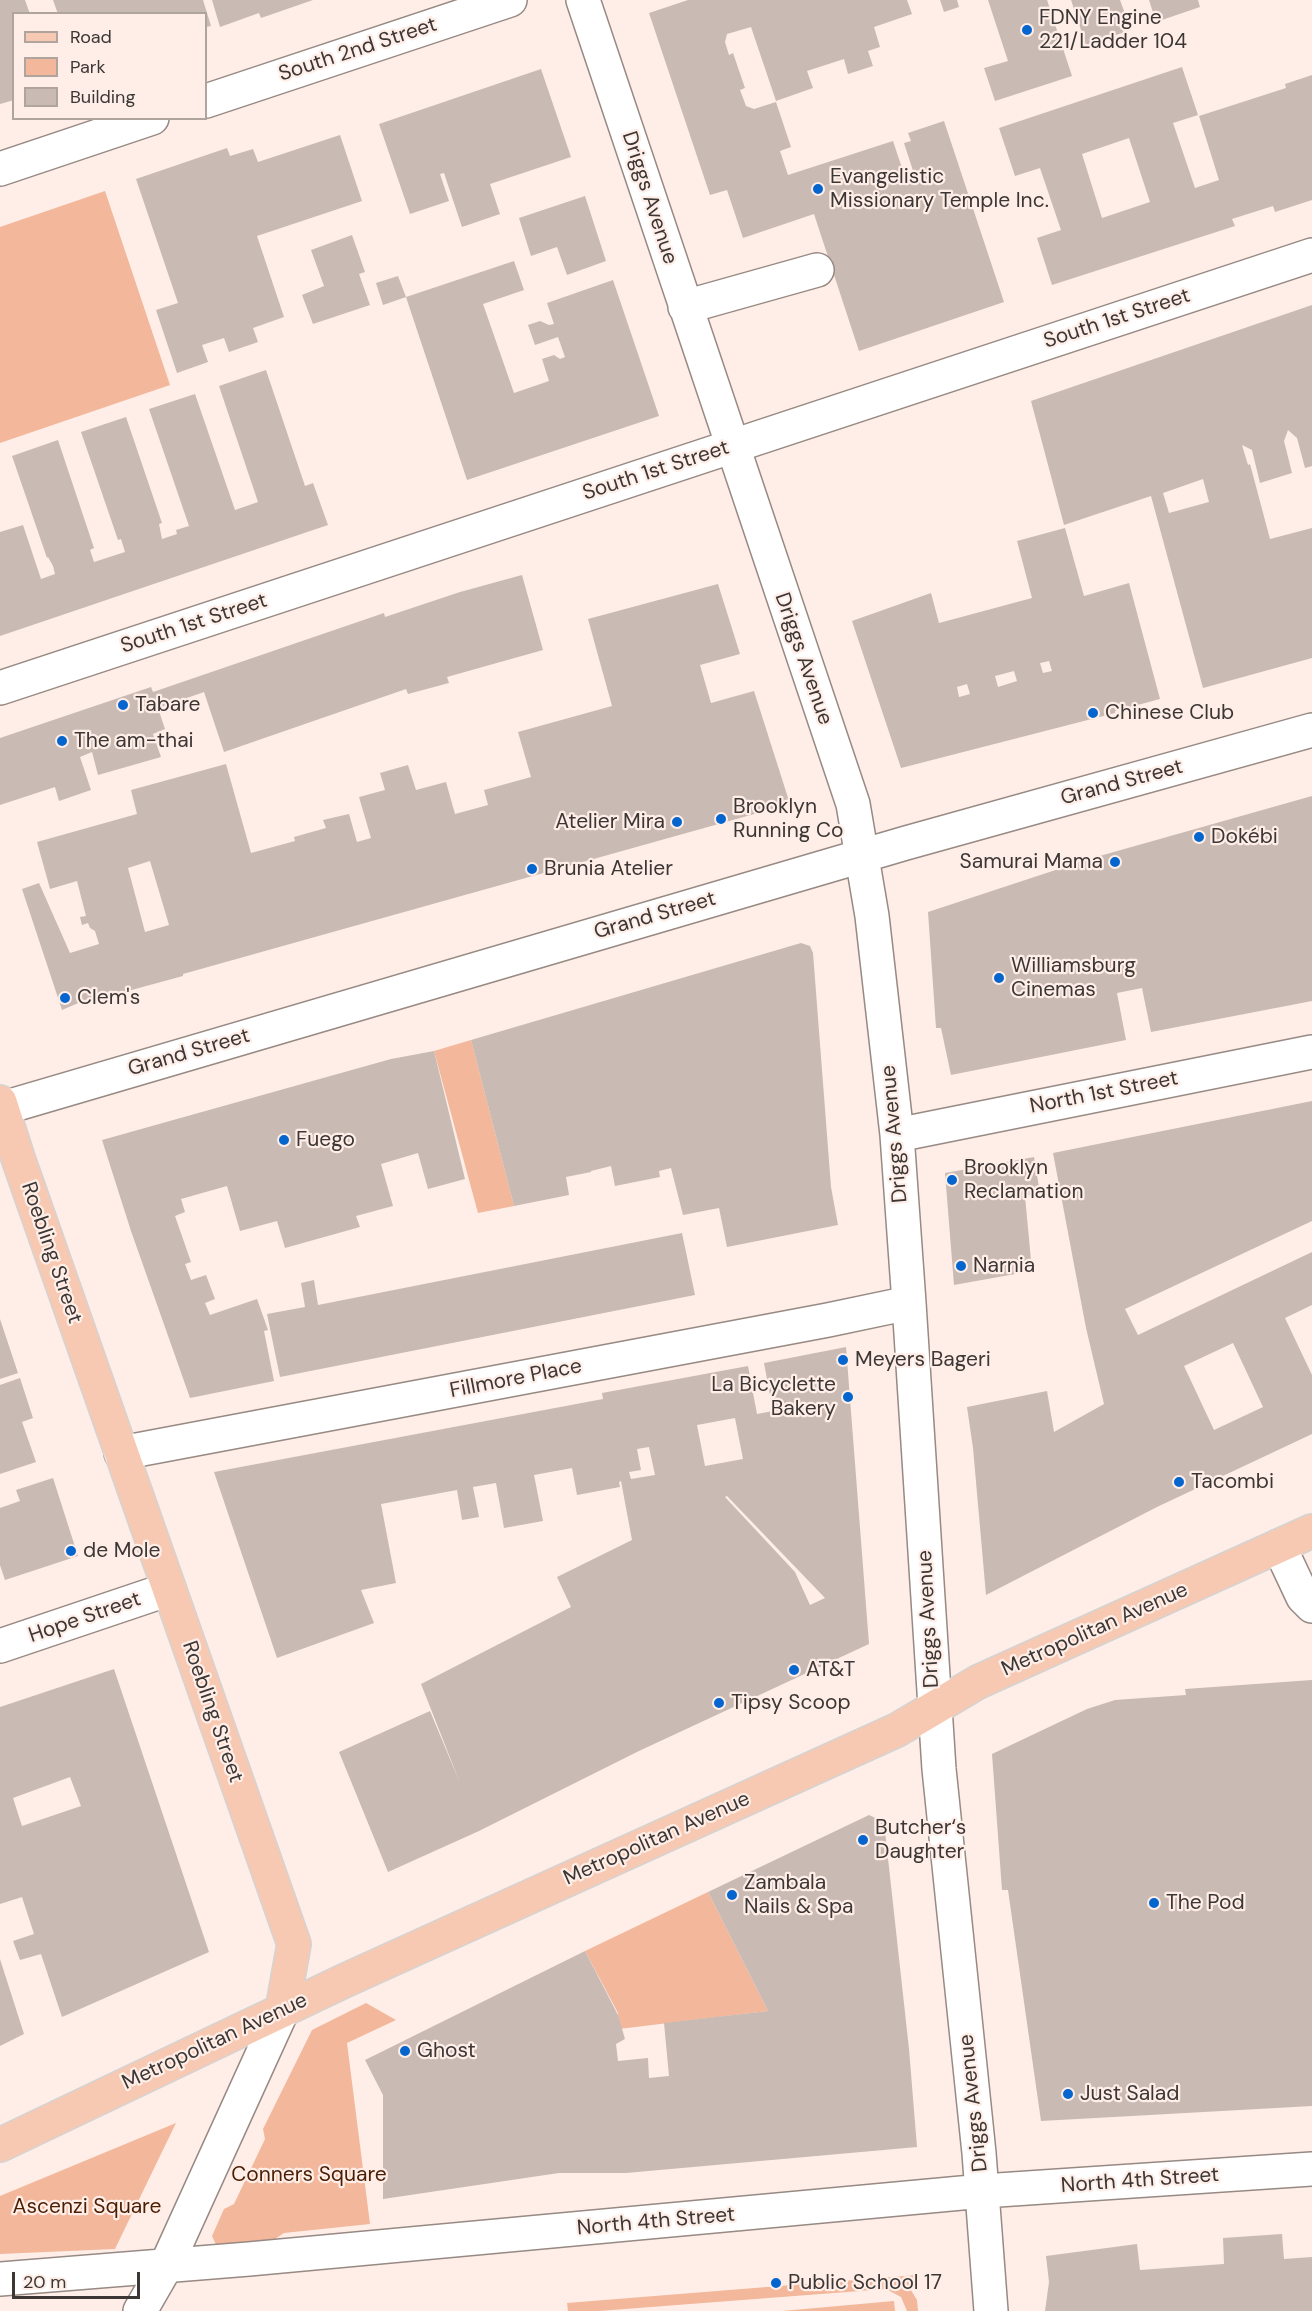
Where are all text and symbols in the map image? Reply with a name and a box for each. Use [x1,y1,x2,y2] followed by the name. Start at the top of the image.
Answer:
[1039,5,1187,55] place label: FDNY Engine 221/Ladder 104
[12,12,207,120] legend
[276,13,440,87] street label: South 2nd Street
[1020,23,1034,37] marker: FDNY Engine 221/Ladder 104
[70,25,112,49] text: Road
[70,55,106,79] text: Park
[70,85,135,109] text: Building
[616,128,682,268] street label: Driggs Avenue
[830,164,1049,214] place label: Evangelistic Missionary Temple Inc.
[811,182,825,196] marker: Evangelistic Missionary Temple Inc.
[1041,283,1193,355] street label: South 1st Street
[580,435,732,507] street label: South 1st Street
[118,588,270,660] street label: South 1st Street
[769,590,837,728] street label: Driggs Avenue
[135,692,201,718] place label: Tabare
[116,698,130,712] marker: Tabare
[1105,700,1234,726] place label: Chinese Club
[1086,706,1100,720] marker: Chinese Club
[74,728,194,754] place label: The am-thai
[55,734,69,748] marker: The am-thai
[1058,755,1186,811] street label: Grand Street
[733,794,844,844] place label: Brooklyn Running Co
[555,809,665,835] place label: Atelier Mira
[714,812,728,826] marker: Brooklyn Running Co
[670,815,684,829] marker: Atelier Mira
[1211,824,1278,850] place label: Dokébi
[1192,830,1206,844] marker: Dokébi
[960,849,1103,875] place label: Samurai Mama
[1108,855,1122,869] marker: Samurai Mama
[544,856,673,882] place label: Brunia Atelier
[525,862,539,876] marker: Brunia Atelier
[591,887,719,945] street label: Grand Street
[1011,953,1136,1003] place label: Williamsburg Cinemas
[992,971,1006,985] marker: Williamsburg Cinemas
[77,985,140,1011] place label: Clem's
[58,991,72,1005] marker: Clem's
[125,1024,253,1082] street label: Grand Street
[876,1064,914,1204] street label: Driggs Avenue
[1028,1066,1180,1120] street label: North 1st Street
[296,1127,355,1153] place label: Fuego
[277,1133,291,1147] marker: Fuego
[964,1155,1084,1205] place label: Brooklyn Reclamation
[945,1173,959,1187] marker: Brooklyn Reclamation
[15,1179,87,1327] street label: Roebling Street
[973,1253,1035,1279] place label: Narnia
[954,1259,968,1273] marker: Narnia
[855,1347,991,1373] place label: Meyers Bageri
[836,1353,850,1367] marker: Meyers Bageri
[448,1354,584,1404] street label: Fillmore Place
[711,1372,836,1422] place label: La Bicyclette Bakery
[841,1390,855,1404] marker: La Bicyclette Bakery
[1191,1469,1274,1495] place label: Tacombi
[1172,1475,1186,1489] marker: Tacombi
[83,1538,160,1564] place label: de Mole
[64,1544,78,1558] marker: de Mole
[913,1549,945,1689] street label: Driggs Avenue
[998,1578,1192,1682] street label: Metropolitan Avenue
[26,1587,144,1649] street label: Hope Street
[176,1638,248,1786] street label: Roebling Street
[806,1657,855,1683] place label: AT&T
[787,1663,801,1677] marker: AT&T
[731,1690,851,1716] place label: Tipsy Scoop
[712,1696,726,1710] marker: Tipsy Scoop
[560,1787,754,1891] street label: Metropolitan Avenue
[875,1815,966,1865] place label: Butcher‘s Daughter
[856,1833,870,1847] marker: Butcher‘s Daughter
[744,1870,854,1920] place label: Zambala Nails & Spa
[725,1888,739,1902] marker: Zambala Nails & Spa
[1166,1890,1245,1916] place label: The Pod
[1147,1896,1161,1910] marker: The Pod
[118,1988,312,2096] street label: Metropolitan Avenue
[954,2033,994,2173] street label: Driggs Avenue
[417,2038,476,2064] place label: Ghost
[398,2044,412,2058] marker: Ghost
[1080,2081,1179,2107] place label: Just Salad
[1061,2087,1075,2101] marker: Just Salad
[231,2162,387,2188] park label: Conners Square
[1060,2163,1220,2199] street label: North 4th Street
[13,2194,161,2220] park label: Ascenzi Square
[576,2203,736,2241] street label: North 4th Street
[15,2260,142,2298] scale bar
[23,2270,66,2294] text: 20 m
[788,2270,942,2296] place label: Public School 17
[769,2276,783,2290] marker: Public School 17

